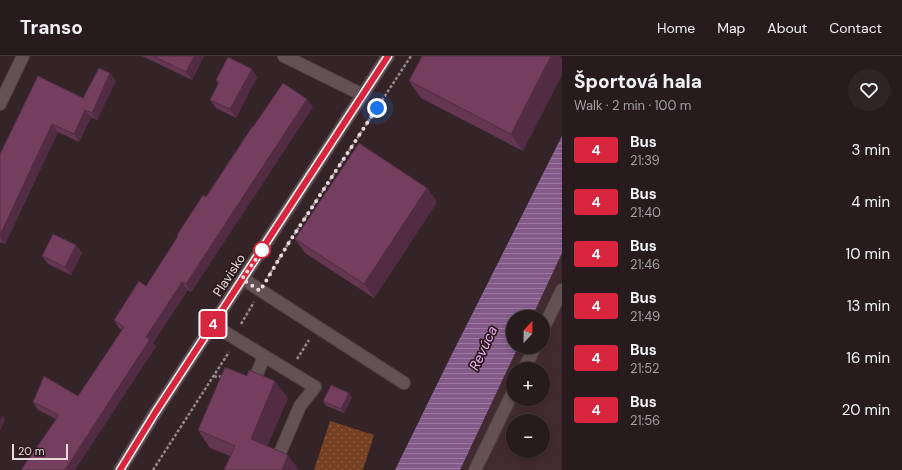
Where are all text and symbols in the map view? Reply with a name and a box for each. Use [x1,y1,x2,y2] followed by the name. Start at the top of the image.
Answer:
[20,15,83,40] text: Transo
[657,19,695,37] text: Home
[717,19,745,37] text: Map
[767,19,807,37] text: About
[829,19,882,37] text: Contact
[574,69,702,94] text: Športová hala
[848,69,890,111] button: heart
[574,97,691,114] text: Walk · 2 min · 100 m
[367,98,387,118] your location
[630,132,657,152] text: Bus
[852,140,890,160] text: 3 min
[591,141,601,159] text: 4
[630,152,660,169] text: 21:39
[630,184,657,204] text: Bus
[851,192,890,212] text: 4 min
[591,193,601,211] text: 4
[630,204,661,221] text: 21:40
[630,236,657,256] text: Bus
[253,241,271,259] unlabelled marker
[845,244,890,264] text: 10 min
[591,245,601,263] text: 4
[209,250,249,300] street label: Plavisko
[630,256,660,273] text: 21:46
[630,288,657,308] text: Bus
[847,296,890,316] text: 13 min
[591,297,601,315] text: 4
[630,308,660,325] text: 21:49
[506,310,550,354] north arrow
[506,310,550,458] map controls
[200,311,226,337] line badge: 4
[208,315,218,333] text: 4
[465,323,501,373] water label: Revúca
[630,340,657,360] text: Bus
[846,348,890,368] text: 16 min
[591,349,601,367] text: 4
[630,360,659,377] text: 21:52
[506,362,550,406] button: +
[630,392,657,412] text: Bus
[842,400,890,420] text: 20 min
[591,401,601,419] text: 4
[630,412,660,429] text: 21:56
[506,414,550,458] button: −
[12,442,68,461] scale bar
[18,444,44,458] text: 20 m

